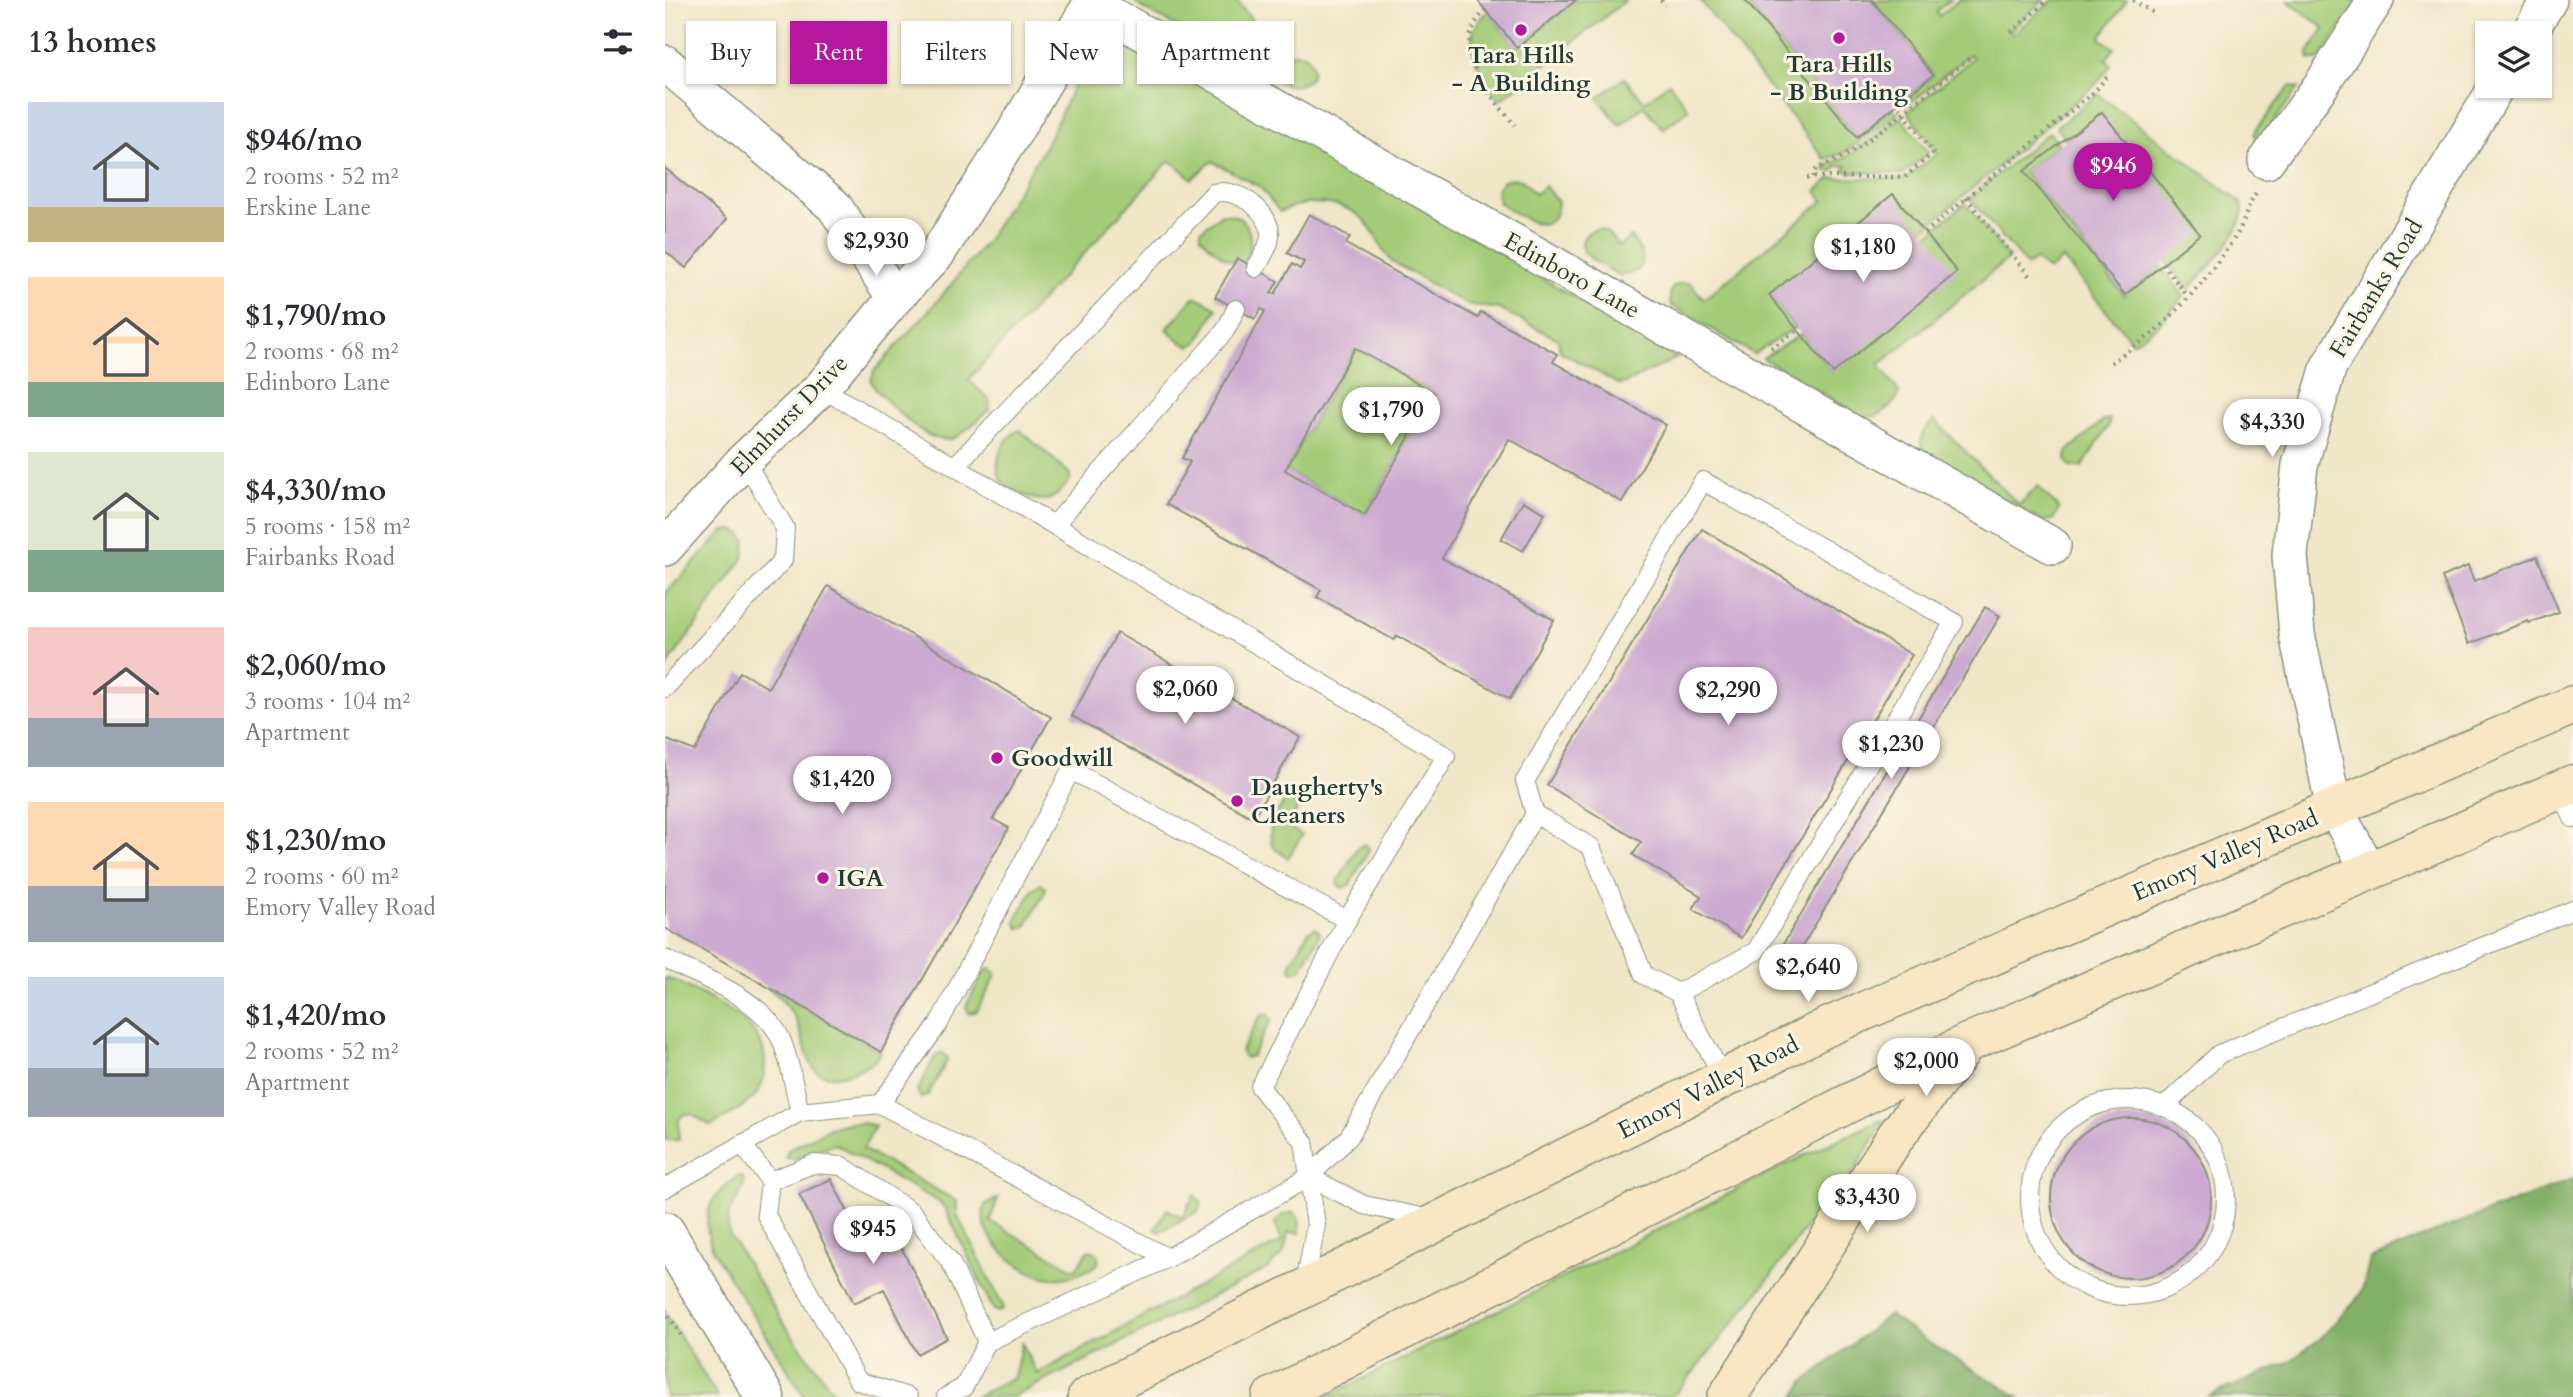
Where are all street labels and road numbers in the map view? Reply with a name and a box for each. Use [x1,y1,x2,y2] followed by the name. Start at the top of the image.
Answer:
[2322,212,2431,364] street label: Fairbanks Road
[1498,224,1646,327] street label: Edinboro Lane
[723,348,856,483] street label: Elmhurst Drive
[2127,801,2323,910] street label: Emory Valley Road
[1612,1027,1805,1147] street label: Emory Valley Road

